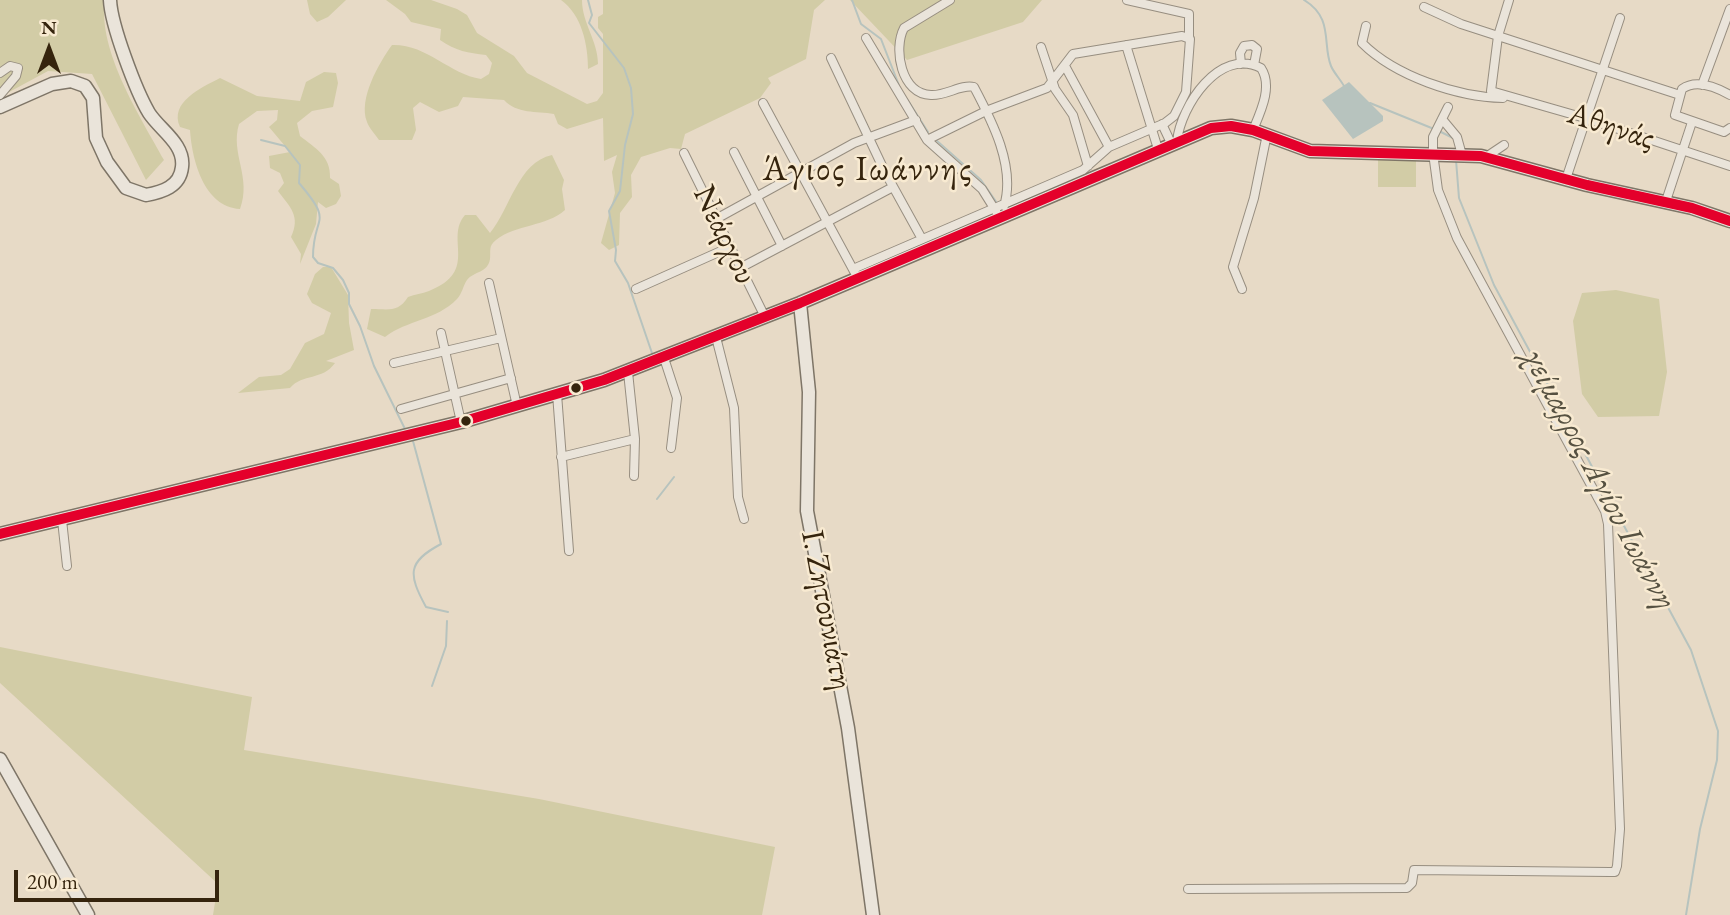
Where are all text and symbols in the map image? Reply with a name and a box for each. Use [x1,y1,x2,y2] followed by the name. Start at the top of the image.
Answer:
[14,14,84,84] north arrow
[41,15,57,40] text: N
[1563,95,1659,159] street label: Αθηνάς
[764,149,972,191] district label: Άγιος Ιωάννης
[684,179,764,291] street label: Νεάρχου
[1514,343,1684,617] water label: χείμαρρος Αγίου Ιωάννη
[569,381,583,395] unlabelled marker
[459,414,473,428] unlabelled marker
[792,527,860,693] street label: Ι. Ζητουνιάτη
[18,856,222,900] scale bar
[27,868,78,895] text: 200 m

